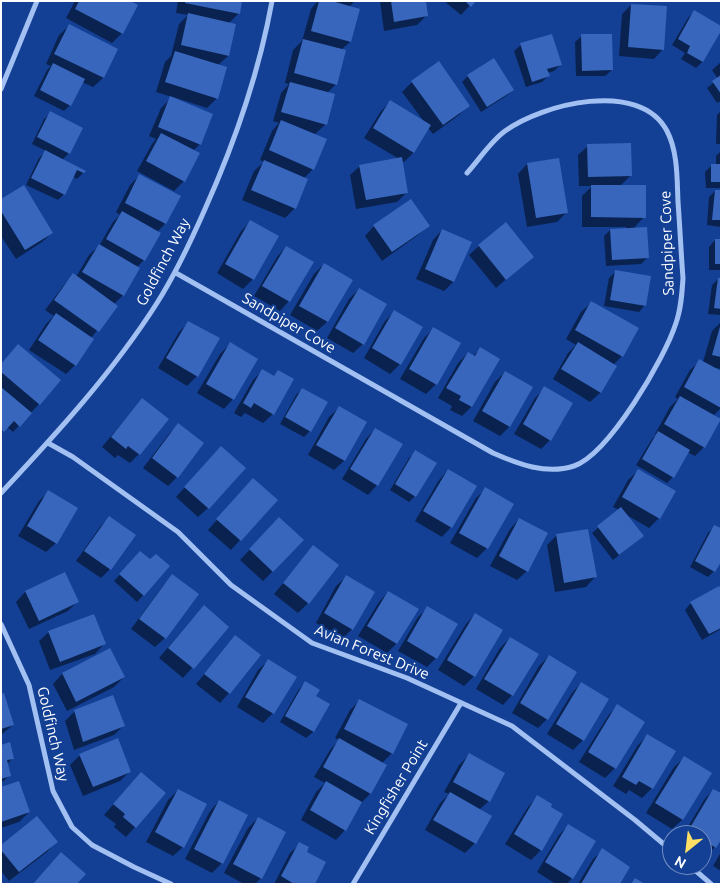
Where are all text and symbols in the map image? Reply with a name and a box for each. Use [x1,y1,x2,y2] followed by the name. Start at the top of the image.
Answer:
[656,190,678,296] street label: Sandpiper Cove
[132,215,194,309] street label: Goldfinch Way
[239,289,339,357] street label: Sandpiper Cove
[312,621,432,683] street label: Avian Forest Drive
[33,685,73,783] street label: Goldfinch Way
[361,736,431,838] street label: Kingfisher Point
[662,825,712,875] north arrow
[672,853,689,872] text: N

